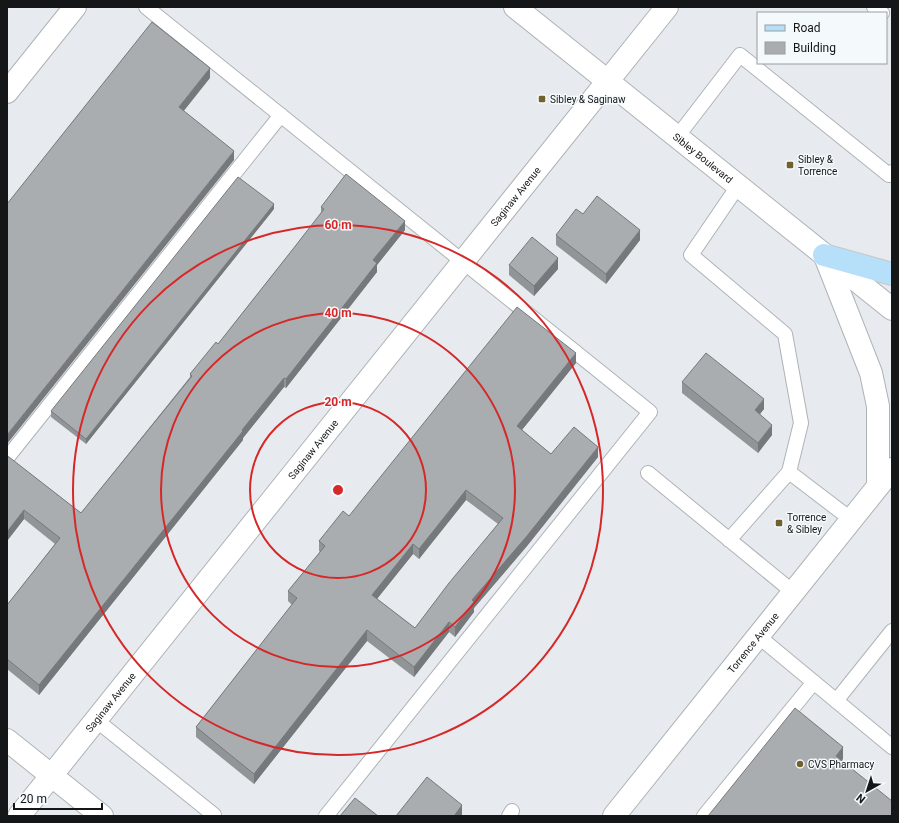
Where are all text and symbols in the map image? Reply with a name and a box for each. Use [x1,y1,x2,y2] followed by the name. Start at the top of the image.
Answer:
[757,12,887,64] legend
[793,21,821,35] text: Road
[793,41,836,55] text: Building
[537,94,547,104] marker: Sibley & Saginaw
[550,94,626,105] place label: Sibley & Saginaw
[671,131,735,185] street label: Sibley Boulevard
[798,154,837,177] place label: Sibley & Torrence
[785,160,795,170] marker: Sibley & Torrence
[489,165,543,229] street label: Saginaw Avenue
[324,218,352,232] text: 60 m
[324,306,352,320] text: 40 m
[324,395,352,409] text: 20 m
[286,417,340,481] street label: Saginaw Avenue
[331,483,345,497] centre of rings
[787,512,826,535] place label: Torrence & Sibley
[774,518,784,528] marker: Torrence & Sibley
[726,611,781,676] street label: Torrence Avenue
[83,670,138,734] street label: Saginaw Avenue
[795,759,805,769] marker: CVS Pharmacy
[808,759,874,770] place label: CVS Pharmacy
[847,771,887,811] north arrow
[14,785,102,811] scale bar
[854,791,868,806] text: N
[20,792,47,806] text: 20 m

